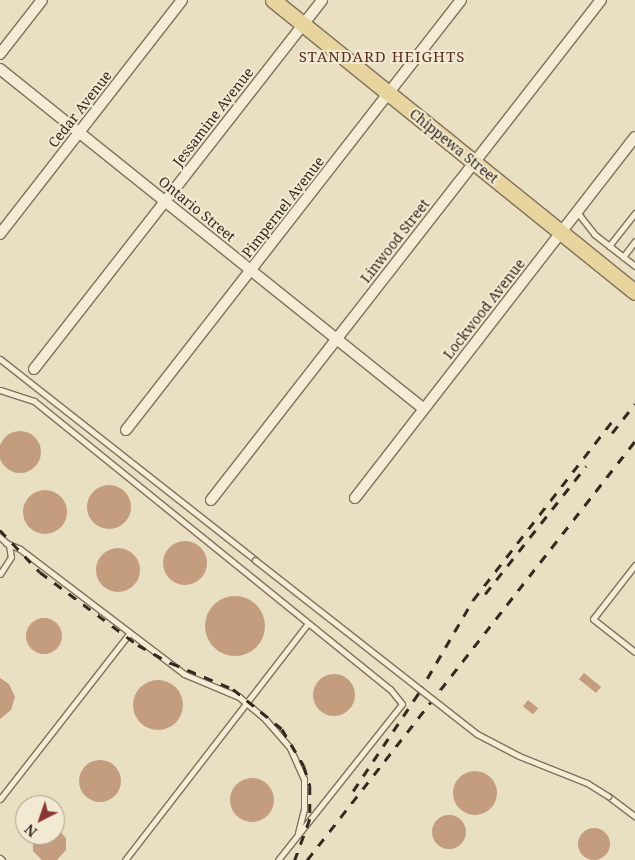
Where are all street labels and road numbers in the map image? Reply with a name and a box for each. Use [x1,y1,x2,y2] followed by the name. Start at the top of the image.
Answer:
[169,64,257,170] street label: Jessamine Avenue
[45,67,115,151] street label: Cedar Avenue
[406,105,502,187] street label: Chippewa Street
[238,153,328,261] street label: Pimpernel Avenue
[155,173,239,245] street label: Ontario Street
[357,196,433,286] street label: Linwood Street
[440,256,528,362] street label: Lockwood Avenue

